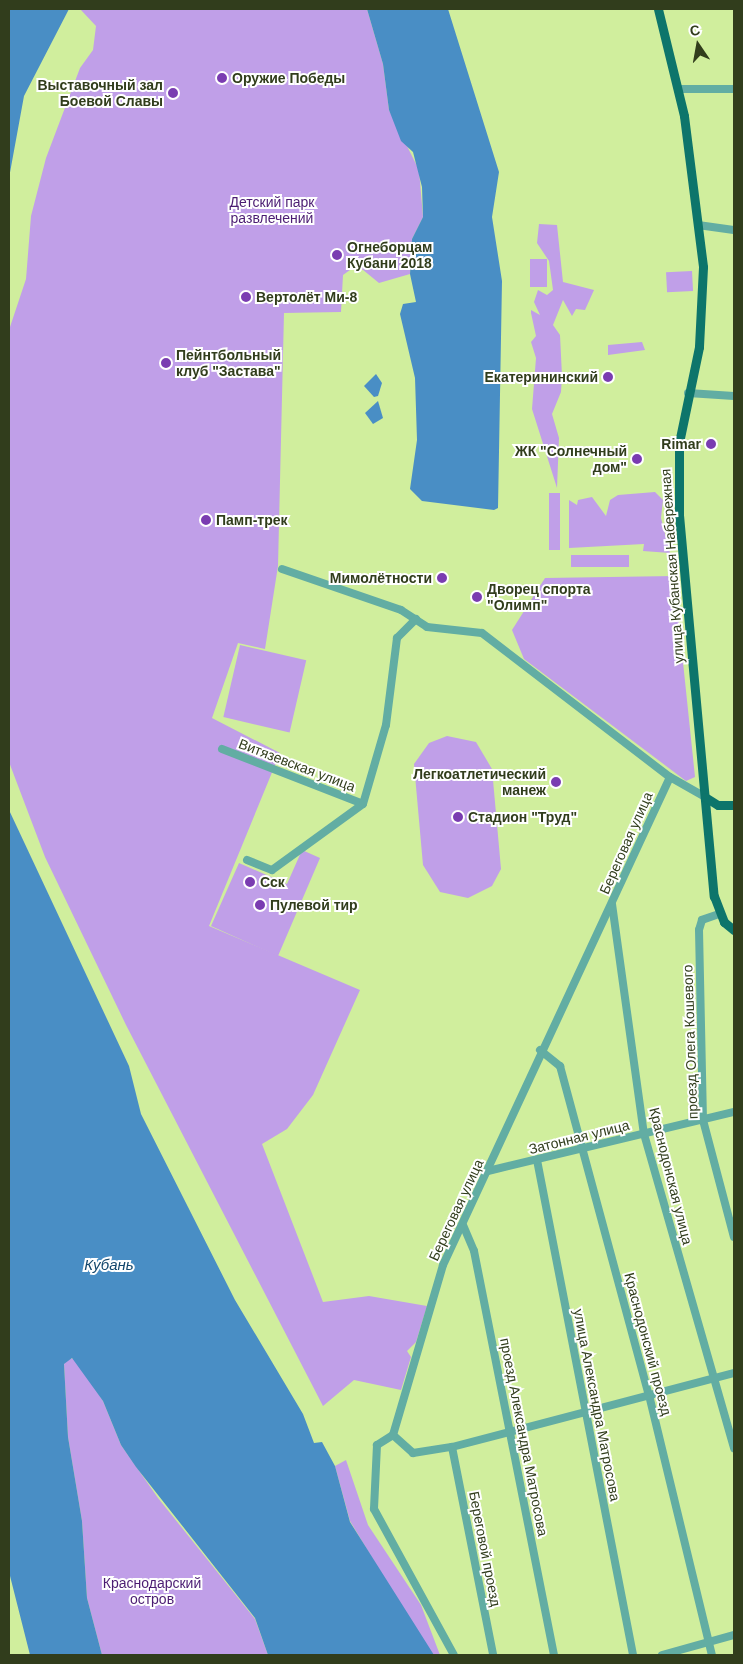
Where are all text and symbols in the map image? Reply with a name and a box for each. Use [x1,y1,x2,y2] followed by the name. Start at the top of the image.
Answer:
[673,20,723,70] north arrow
[688,21,701,39] text: С
[232,70,345,86] place label: Оружие Победы
[216,72,228,84] marker: Оружие Победы
[37,77,163,110] place label: Выставочный зал Боевой Славы
[167,87,179,99] marker: Выставочный зал Боевой Славы
[230,194,314,226] park label: Детский парк развлечений
[347,239,432,272] place label: Огнеборцам Кубани 2018
[331,249,343,261] marker: Огнеборцам Кубани 2018
[256,289,357,305] place label: Вертолёт Ми-8
[240,291,252,303] marker: Вертолёт Ми-8
[176,347,281,380] place label: Пейнтбольный клуб "Застава"
[160,357,172,369] marker: Пейнтбольный клуб "Застава"
[485,369,598,385] place label: Екатерининский
[602,371,614,383] marker: Екатерининский
[661,436,701,452] place label: Rimar
[705,438,717,450] marker: Rimar
[515,443,627,476] place label: ЖК "Солнечный дом"
[631,453,643,465] marker: ЖК "Солнечный дом"
[657,468,687,664] street label: улица Кубанская Набережная
[216,512,288,528] place label: Памп-трек
[200,514,212,526] marker: Памп-трек
[330,570,432,586] place label: Мимолётности
[436,572,448,584] marker: Мимолётности
[487,581,591,614] place label: Дворец спорта "Олимп"
[471,591,483,603] marker: Дворец спорта "Олимп"
[236,735,358,795] street label: Витязевская улица
[413,766,546,799] place label: Легкоатлетический манеж
[550,776,562,788] marker: Легкоатлетический манеж
[596,789,656,897] street label: Береговая улица
[468,809,577,825] place label: Стадион "Труд"
[452,811,464,823] marker: Стадион "Труд"
[260,874,285,890] place label: Сск
[244,876,256,888] marker: Сск
[270,897,358,913] place label: Пулевой тир
[254,899,266,911] marker: Пулевой тир
[679,964,701,1120] street label: проезд Олега Кошевого
[646,1106,696,1246] street label: Краснодонская улица
[527,1116,631,1158] street label: Затонная улица
[425,1157,487,1263] street label: Береговая улица
[84,1256,134,1274] water label: Кубань
[621,1271,675,1417] street label: Краснодонский проезд
[570,1307,624,1503] street label: улица Александра Матросова
[497,1336,551,1538] street label: проезд Александра Матросова
[466,1490,504,1608] street label: Береговой проезд
[103,1575,201,1608] park label: Краснодарский остров

